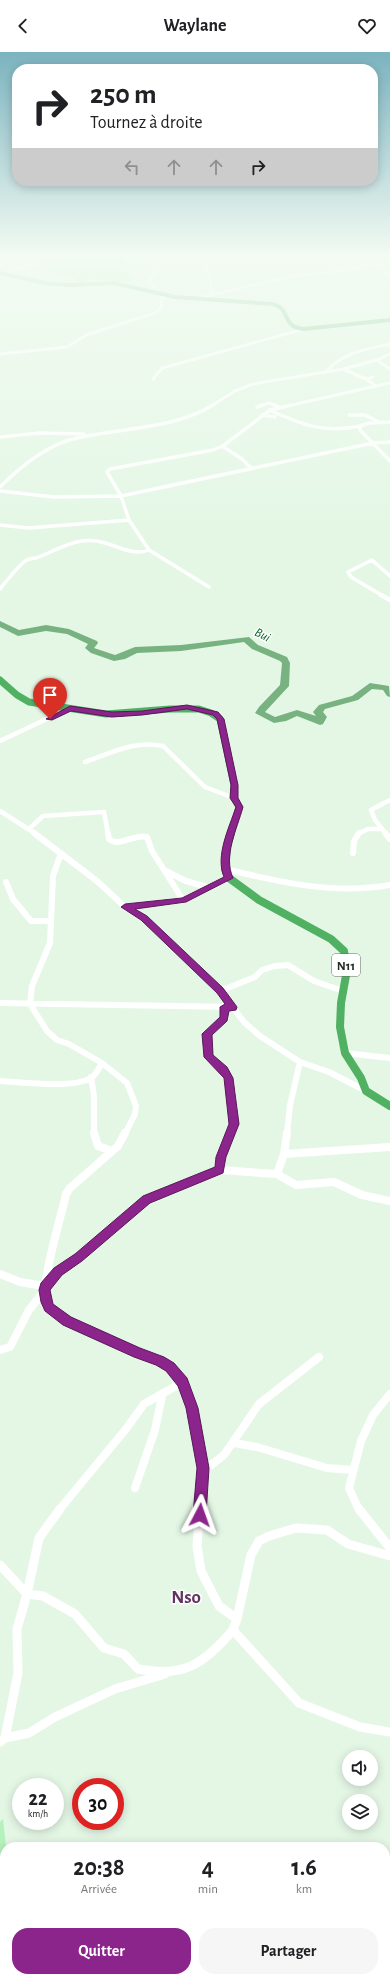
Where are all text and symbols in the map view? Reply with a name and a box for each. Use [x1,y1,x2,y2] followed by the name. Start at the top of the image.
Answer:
[12,15,34,37] icon: back
[356,15,378,37] icon: heart
[163,17,227,35] text: Waylane
[24,80,76,132] icon: right
[90,81,157,109] text: 250 m
[90,114,203,132] text: Tournez à droite
[121,156,143,178] icon: left
[163,156,185,178] icon: ahead
[205,156,227,178] icon: ahead
[247,156,269,178] icon: right
[252,626,272,645] water label: Bui
[33,678,67,719] pin
[39,684,61,706] icon: arrive
[332,954,360,976] road number: N11
[179,1494,221,1536] position arrow
[171,1588,201,1607] district label: Nso
[342,1750,378,1830] map controls
[342,1750,378,1786] button: sound
[72,1778,124,1830] speed limit sign: 30
[29,1789,47,1809] text: 22
[342,1794,378,1830] button: layers
[28,1809,48,1819] text: km/h
[73,1856,125,1880] text: 20:38
[202,1856,214,1880] text: 4
[291,1856,317,1880] text: 1.6
[81,1883,117,1896] text: Arrivée
[198,1883,218,1896] text: min
[296,1883,312,1896] text: km
[12,1928,191,1974] button: Quitter
[199,1928,378,1974] button: Partager

